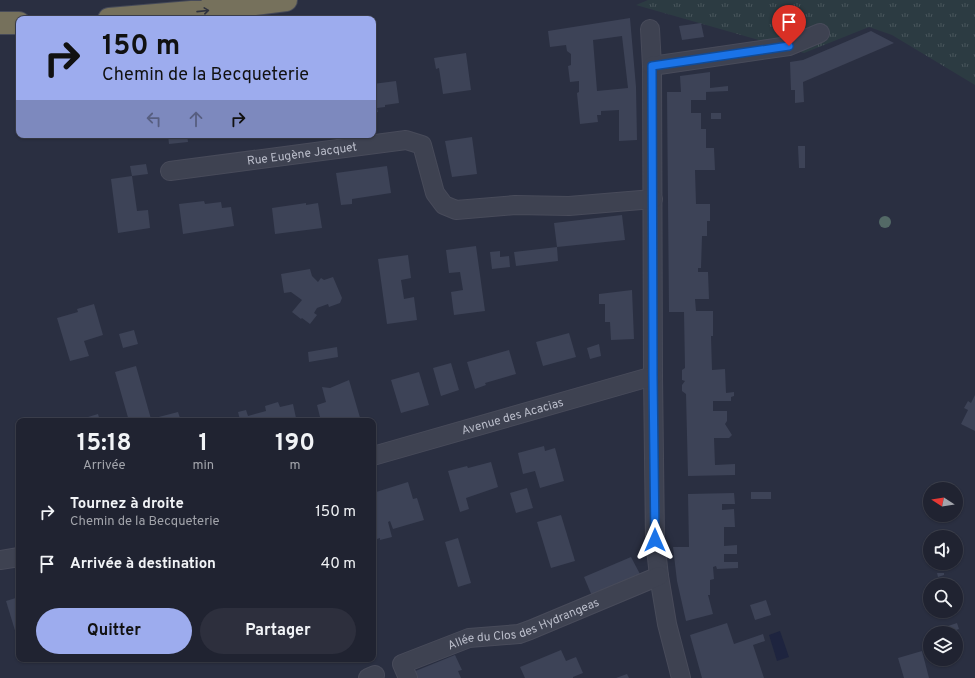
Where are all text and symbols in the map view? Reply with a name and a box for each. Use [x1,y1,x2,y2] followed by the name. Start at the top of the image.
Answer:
[772,5,806,46] pin
[197,7,210,15] one-way arrow
[778,11,800,33] icon: arrive
[102,29,180,65] text: 150 m
[36,32,88,84] icon: right
[102,64,309,87] text: Chemin de la Becqueterie
[143,108,165,130] icon: left
[185,108,207,130] icon: ahead
[227,108,249,130] icon: right
[246,140,358,170] street label: Rue Eugène Jacquet
[460,395,566,439] street label: Avenue des Acacias
[77,429,132,459] text: 15:18
[198,429,208,459] text: 1
[275,429,315,459] text: 190
[83,458,126,474] text: Arrivée
[192,458,214,474] text: min
[290,458,301,474] text: m
[923,482,963,522] north arrow
[923,482,963,666] map controls
[70,495,184,514] text: Tournez à droite
[36,501,58,523] icon: right
[315,503,356,522] text: 150 m
[70,514,220,530] text: Chemin de la Becqueterie
[634,519,676,561] position arrow
[923,530,963,570] button: sound
[36,553,58,575] icon: arrive
[70,555,216,574] text: Arrivée à destination
[321,555,356,574] text: 40 m
[923,578,963,618] button: search
[446,595,602,654] street label: Allée du Clos des Hydrangeas
[36,608,192,654] button: Quitter
[200,608,356,654] button: Partager
[923,626,963,666] button: layers

